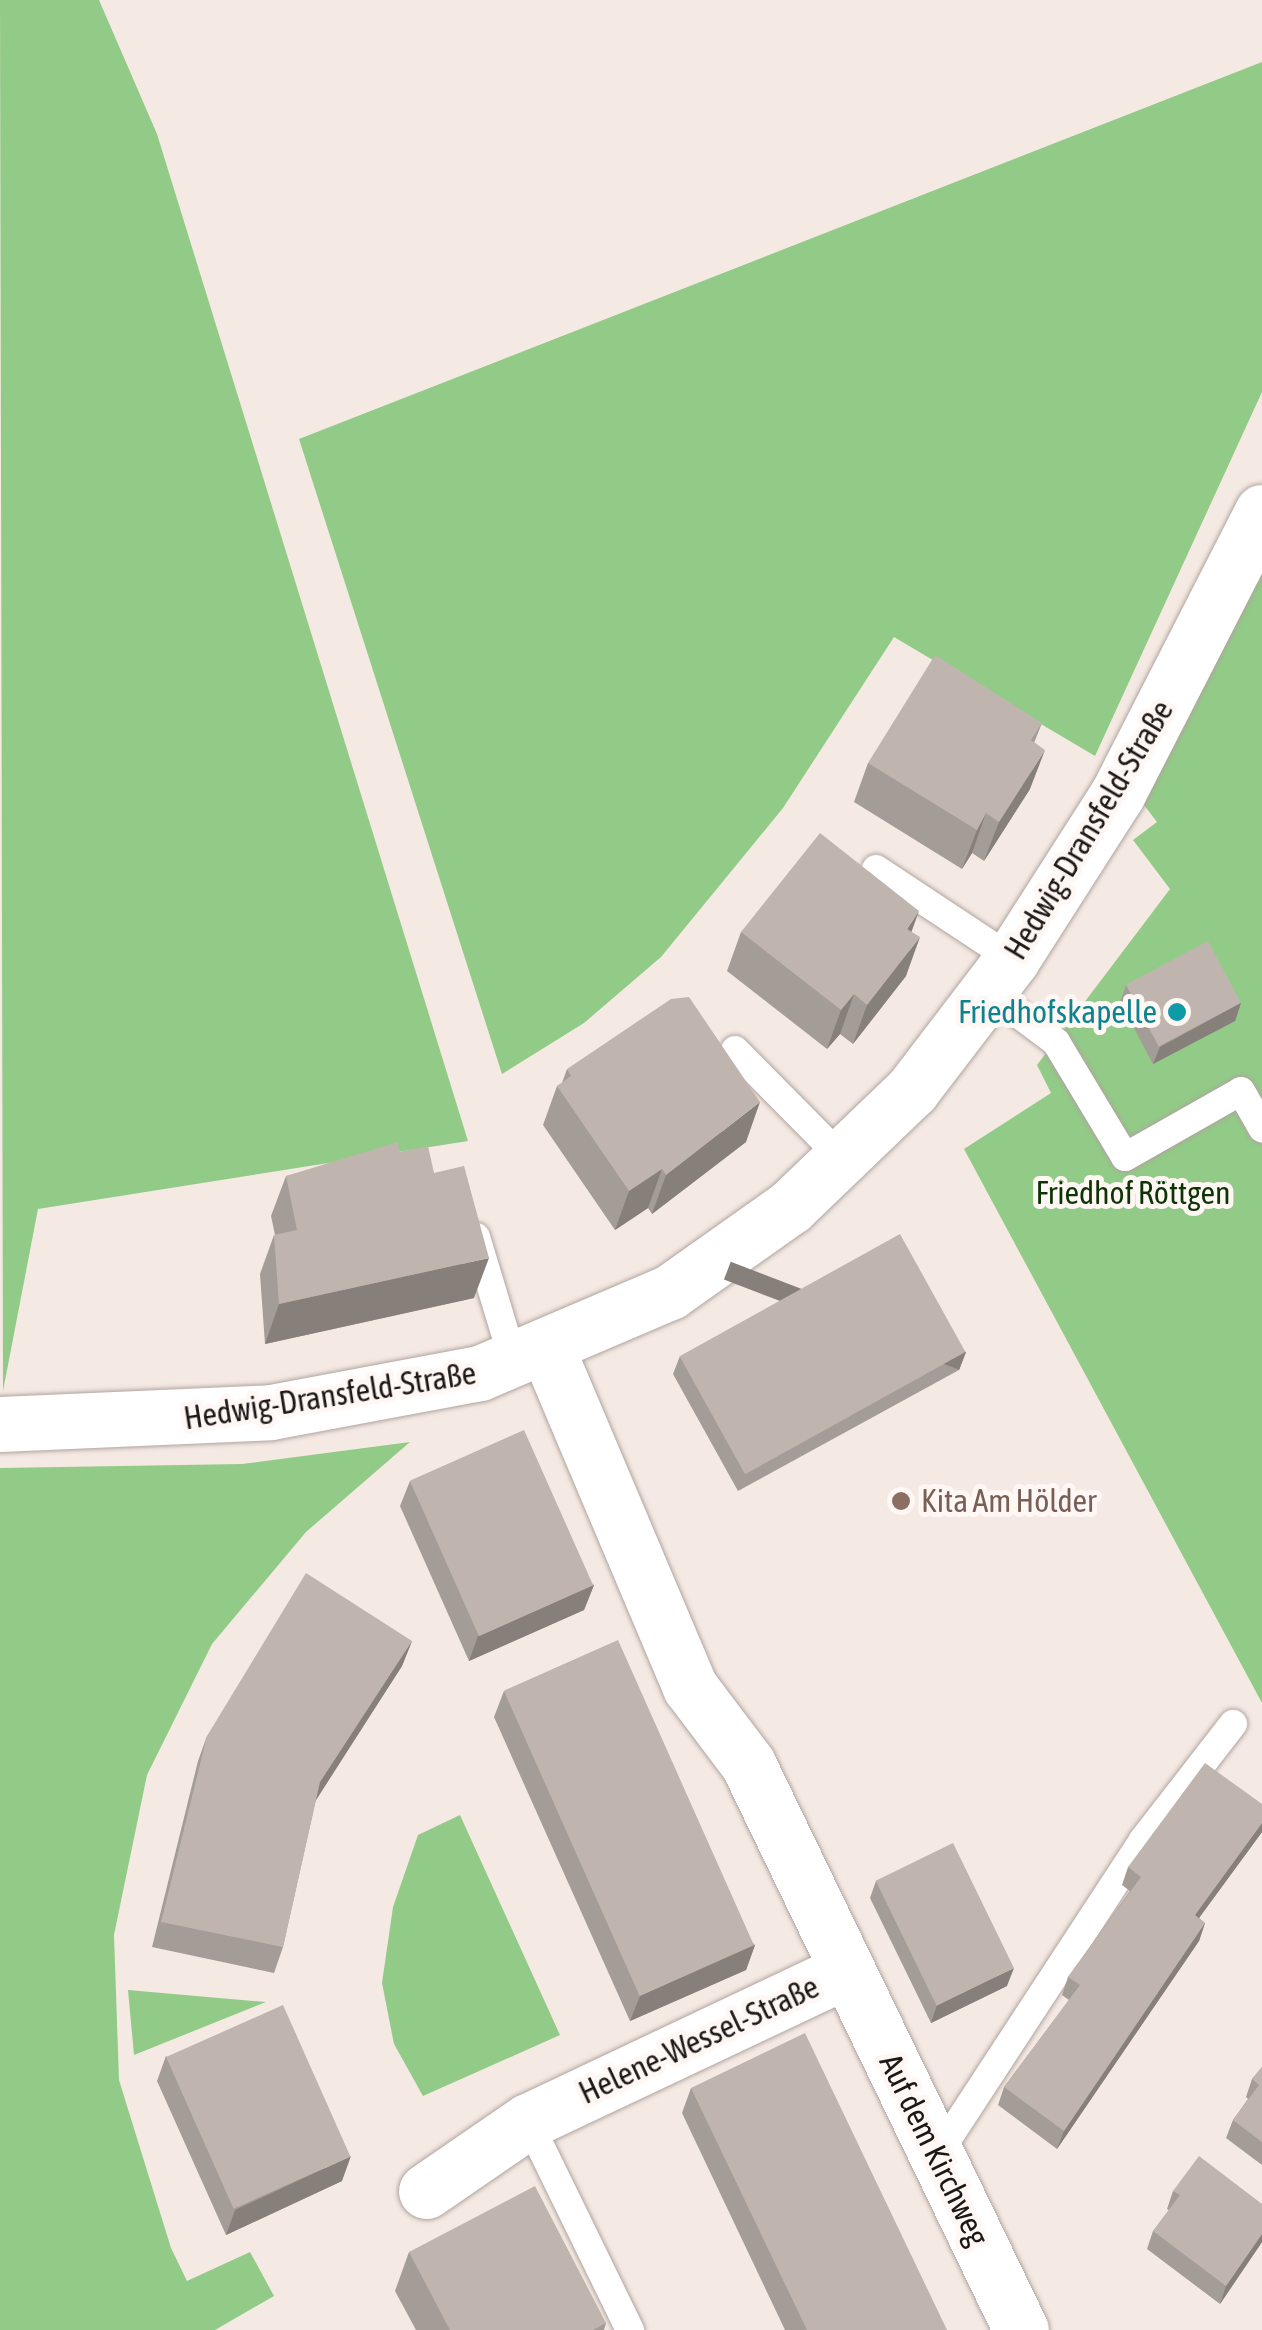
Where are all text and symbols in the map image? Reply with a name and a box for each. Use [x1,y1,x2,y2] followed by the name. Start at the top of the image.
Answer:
[996,694,1182,966] street label: Hedwig-Dransfeld-Straße
[958,993,1157,1031] place label: Friedhofskapelle
[1166,1001,1188,1023] marker: Friedhofskapelle
[1035,1174,1231,1212] park label: Friedhof Röttgen
[181,1354,479,1438] street label: Hedwig-Dransfeld-Straße
[921,1482,1097,1520] place label: Kita Am Hölder
[890,1490,912,1512] marker: Kita Am Hölder
[573,1968,825,2112] street label: Helene-Wessel-Straße
[871,2048,997,2252] street label: Auf dem Kirchweg

